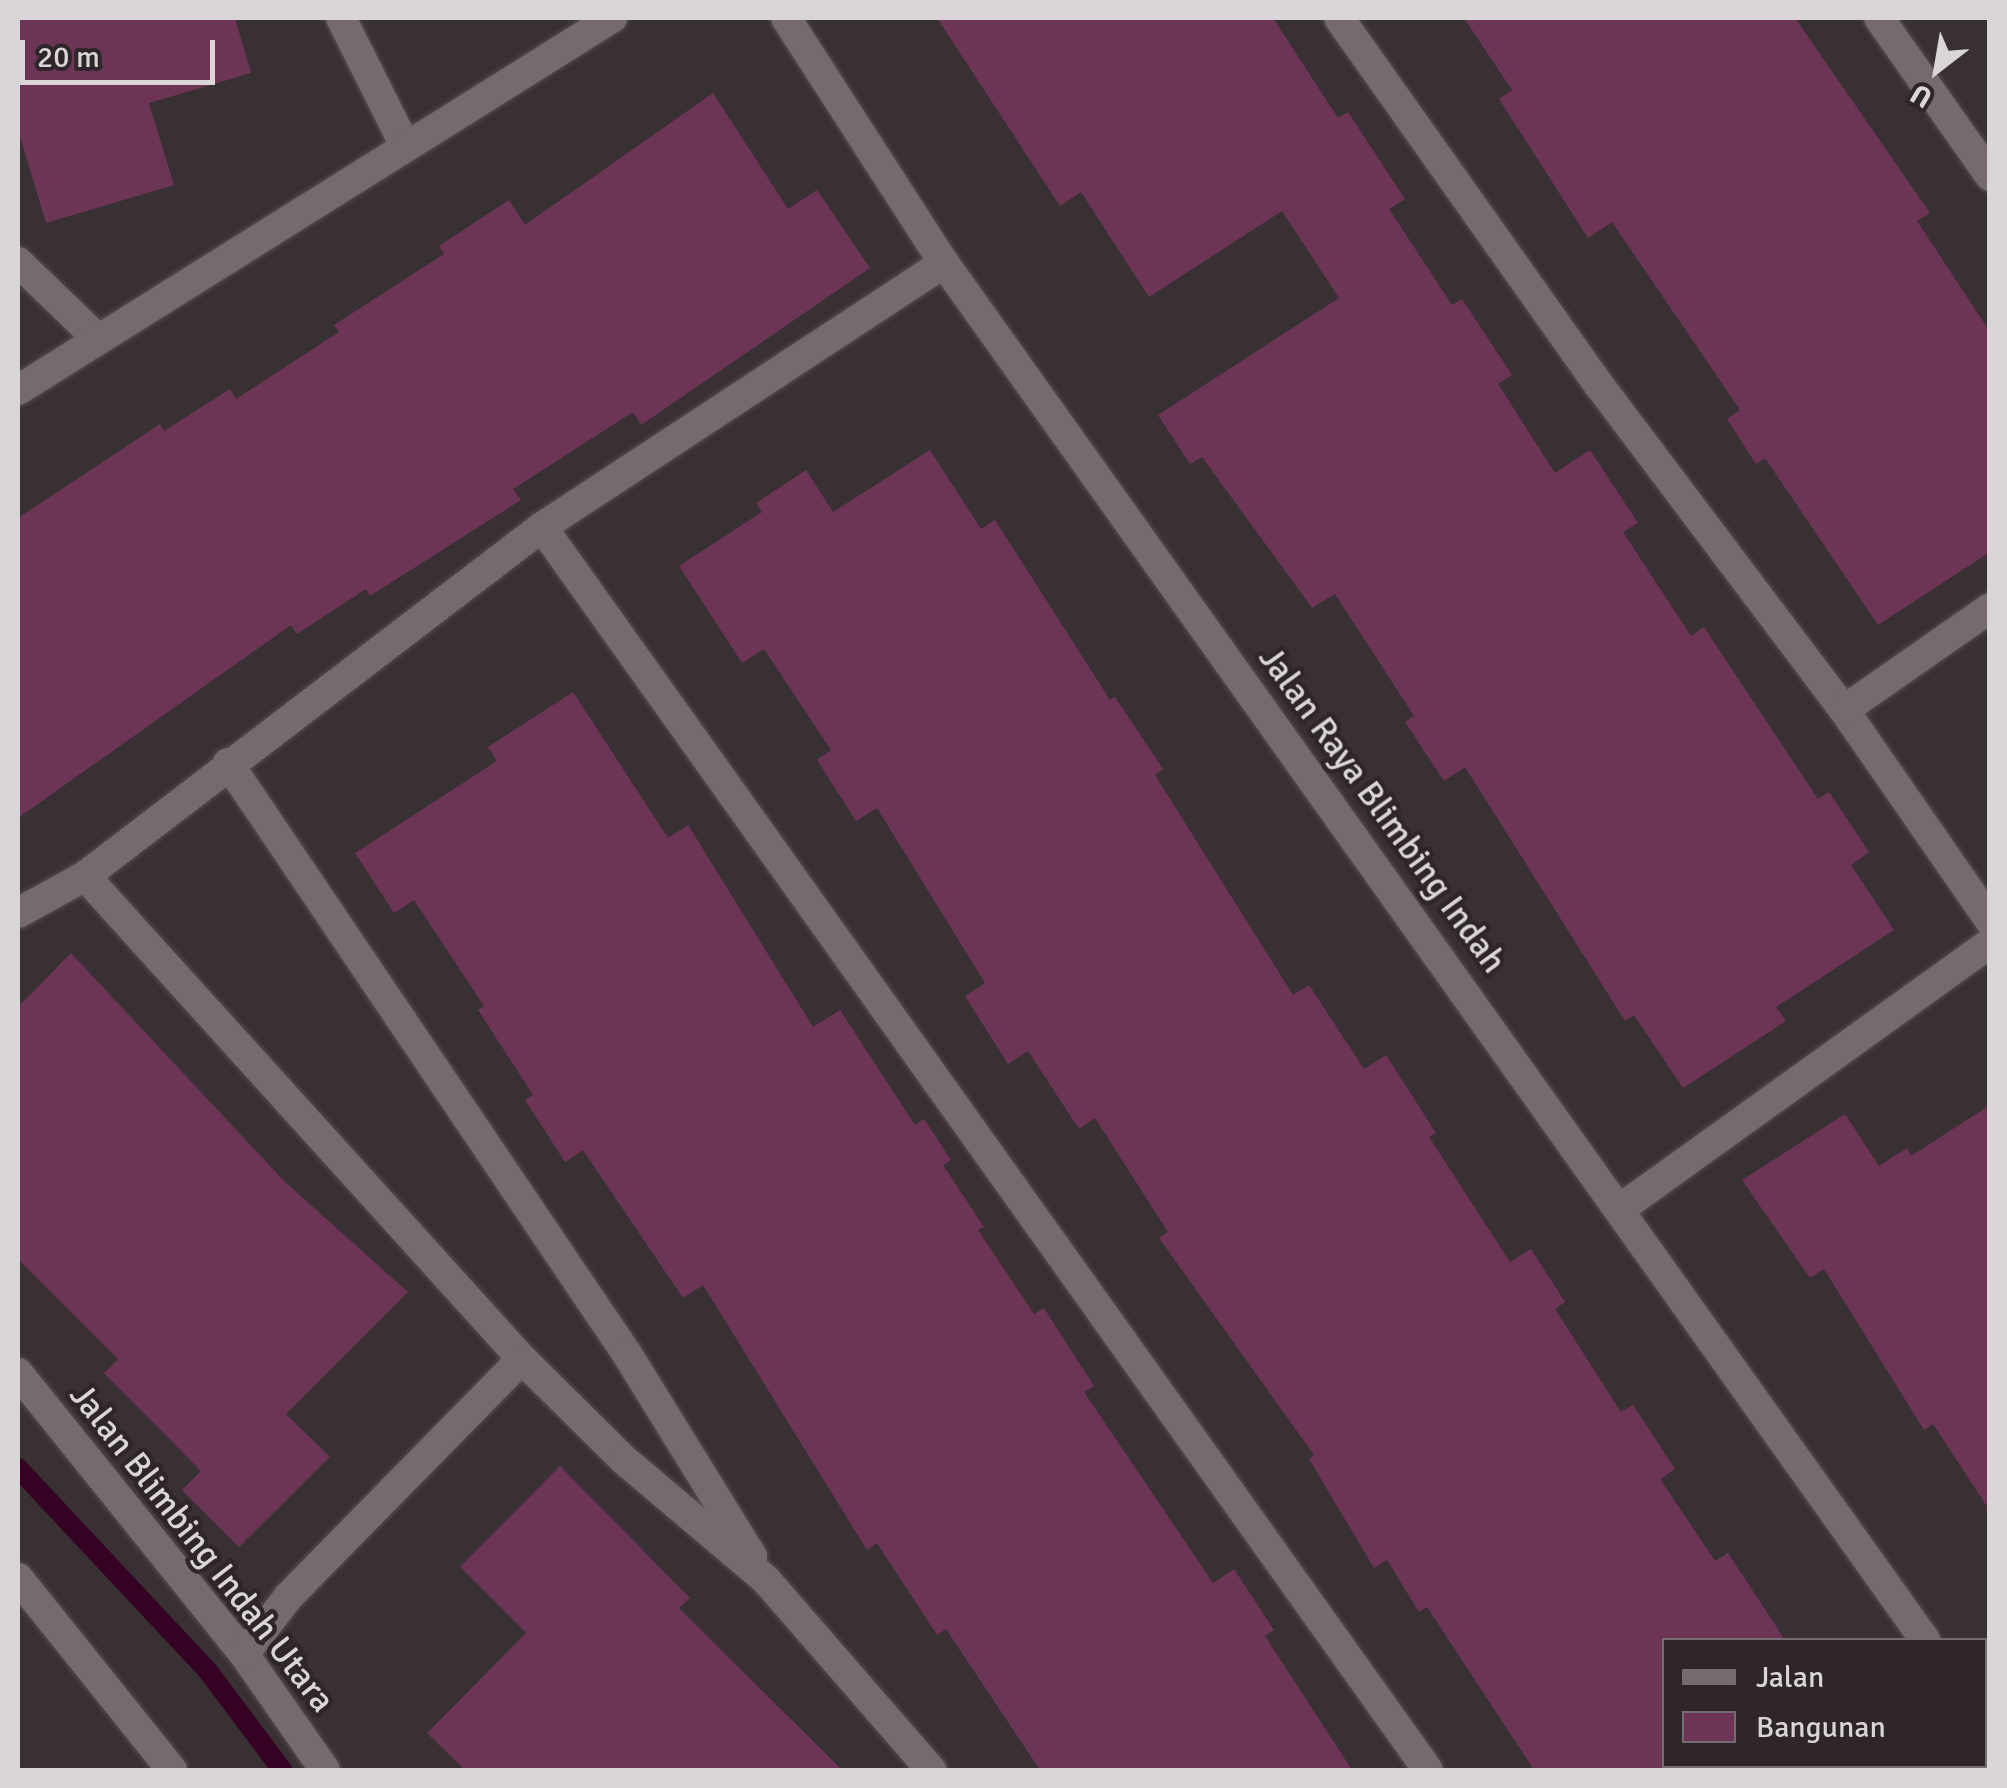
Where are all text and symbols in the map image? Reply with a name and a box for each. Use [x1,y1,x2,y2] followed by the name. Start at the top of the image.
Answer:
[25,20,220,82] scale bar
[1887,20,1987,120] north arrow
[37,39,100,76] text: 20 m
[1905,76,1938,115] text: U
[1249,639,1515,981] street label: Jalan Raya Blimbing Indah
[61,1375,343,1721] street label: Jalan Blimbing Indah Utara
[1662,1638,1987,1768] legend
[1756,1659,1824,1696] text: Jalan
[1756,1709,1886,1746] text: Bangunan

